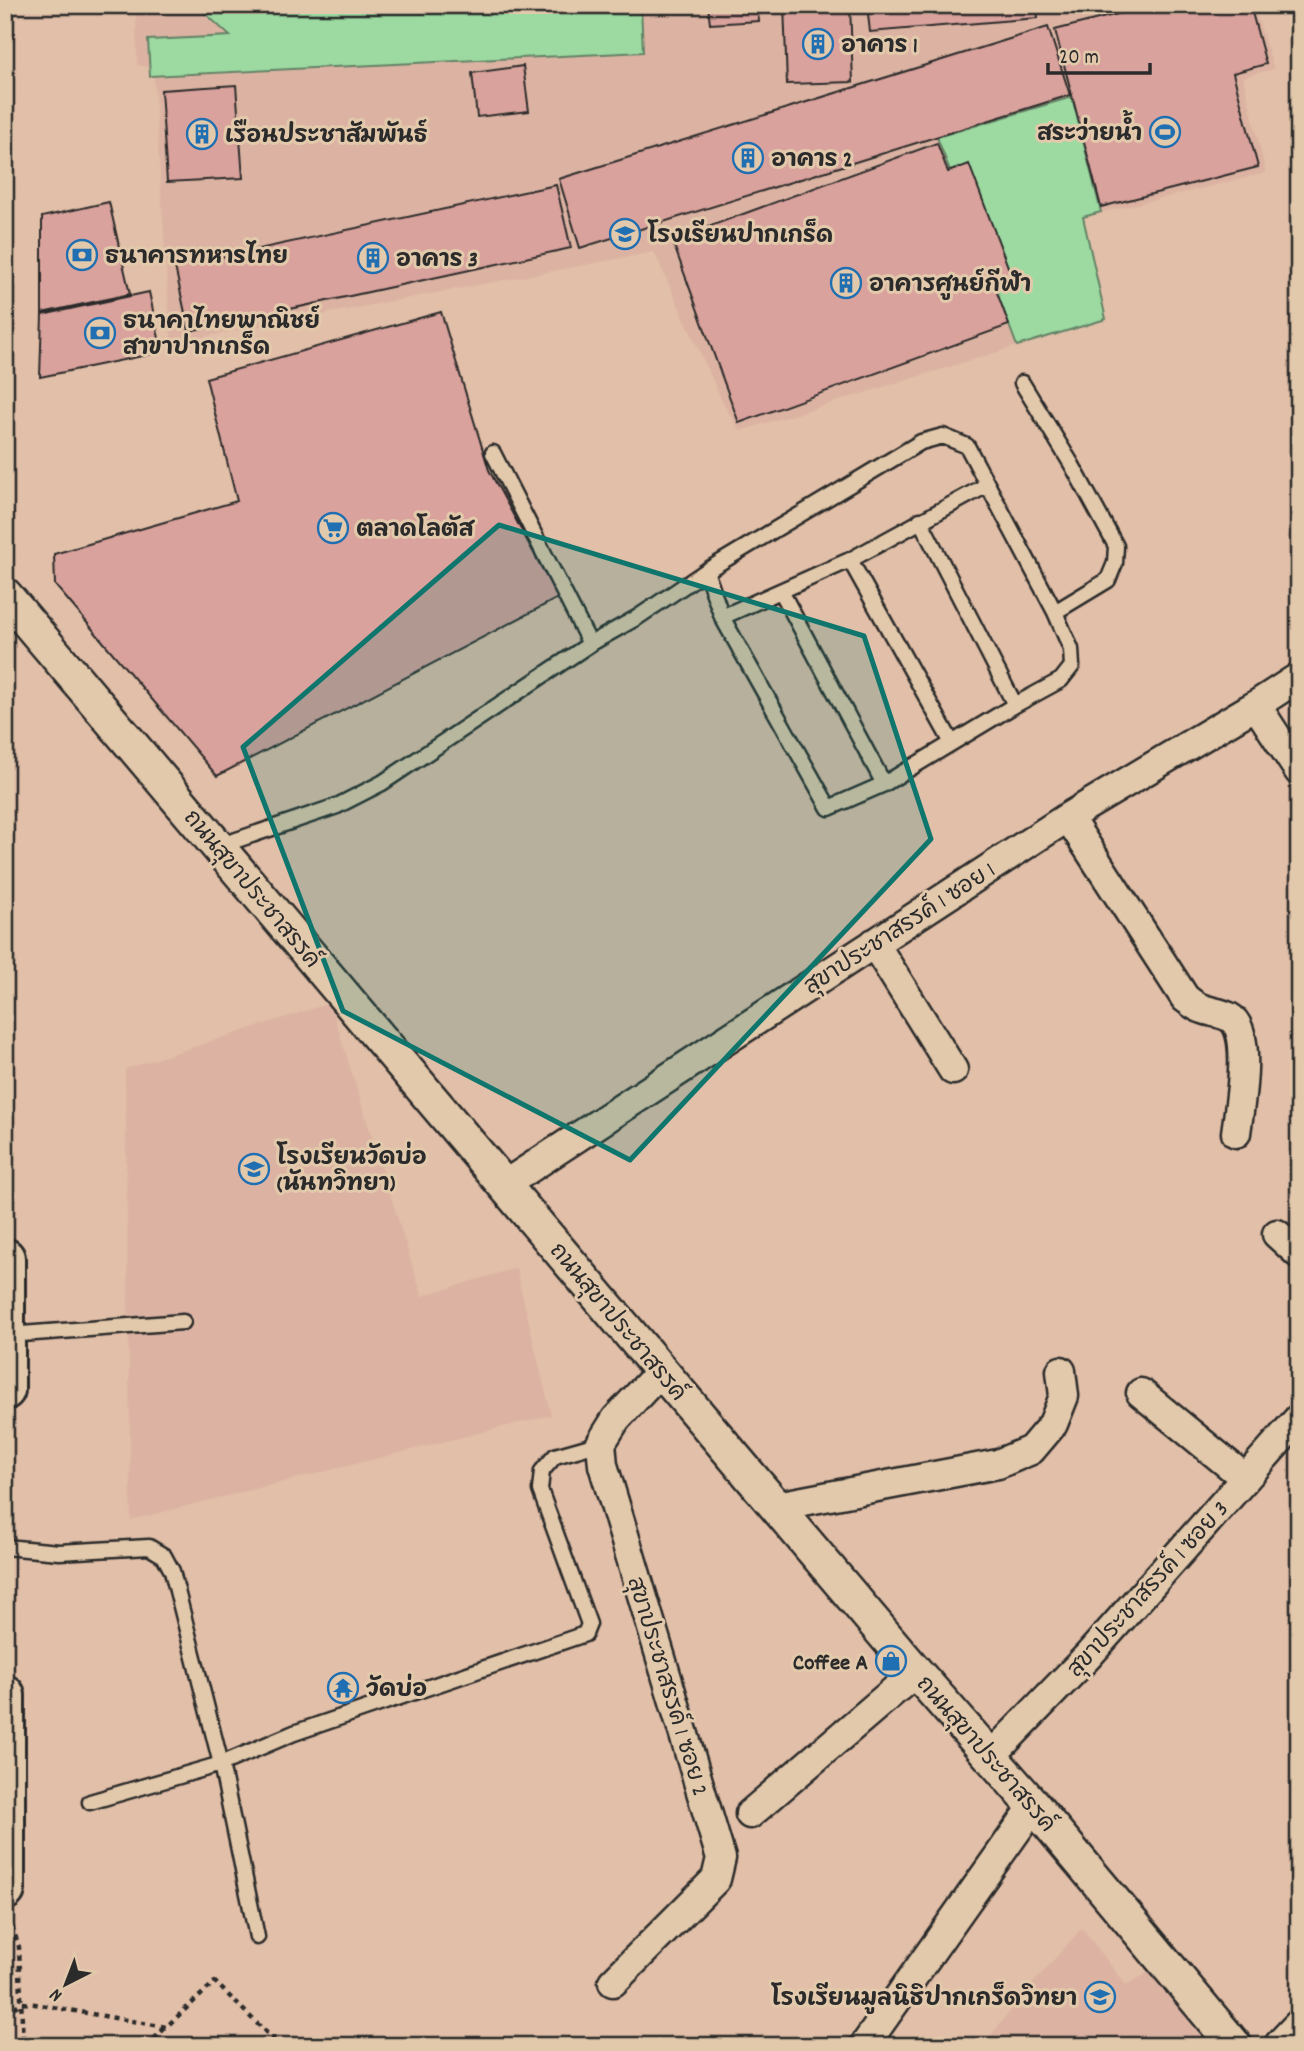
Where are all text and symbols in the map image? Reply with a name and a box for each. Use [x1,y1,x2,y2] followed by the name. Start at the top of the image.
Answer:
[801,27,835,61] building icon: อาคาร 1
[841,31,918,64] place label: อาคาร 1
[1048,32,1150,76] scale bar
[1059,44,1099,74] text: 20 m
[1037,109,1142,152] place label: สระว่ายน้ำ
[1148,115,1182,149] sports icon: สระว่ายน้ำ
[185,117,219,151] building icon: เรือนประชาสัมพันธ์
[225,119,428,154] place label: เรือนประชาสัมพันธ์
[731,141,765,175] building icon: อาคาร 2
[771,145,853,178] place label: อาคาร 2
[608,217,642,251] school or university icon: โรงเรียนปากเกร็ด
[647,218,833,254] place label: โรงเรียนปากเกร็ด
[65,238,99,272] bank icon: ธนาคารทหารไทย
[105,240,288,275] place label: ธนาคารทหารไทย
[356,241,390,275] building icon: อาคาร 3
[396,245,478,278] place label: อาคาร 3
[829,266,863,300] building icon: อาคารศูนย์กีฬา
[869,268,1031,303] place label: อาคารศูนย์กีฬา
[123,305,320,366] place label: ธนาคาไทยพาณิชย์ สาขาปากเกร็ด
[83,316,117,350] bank icon: ธนาคาไทยพาณิชย์ สาขาปากเกร็ด
[316,511,350,545] supermarket icon: ตลาดโลตัส
[356,513,476,548] place label: ตลาดโลตัส
[174,802,329,977] street label: ถนนสุขาประชาสรรค์
[797,853,1003,1004] street label: สุขาประชาสรรค์ 1 ซอย 1
[276,1141,427,1202] place label: โรงเรียนวัดบ่อ (นันทวิทยา)
[237,1152,271,1186] school or university icon: โรงเรียนวัดบ่อ (นันทวิทยา)
[540,1235,695,1410] street label: ถนนสุขาประชาสรรค์
[1059,1493,1238,1686] street label: สุขาประชาสรรค์ 1 ซอย 3
[617,1573,718,1801] street label: สุขาประชาสรรค์ 1 ซอย 2
[874,1644,908,1678] shop icon: Coffee A
[793,1648,868,1681] place label: Coffee A
[907,1668,1064,1841] street label: ถนนสุขาประชาสรรค์
[326,1671,360,1705] temple icon: วัดบ่อ
[366,1673,427,1708] place label: วัดบ่อ
[32,1950,102,2020] north arrow
[1083,1980,1117,2014] school or university icon: โรงเรียนมูลนิธิปากเกร็ดวิทยา
[44,1981,69,2007] text: N
[770,1981,1077,2017] place label: โรงเรียนมูลนิธิปากเกร็ดวิทยา

